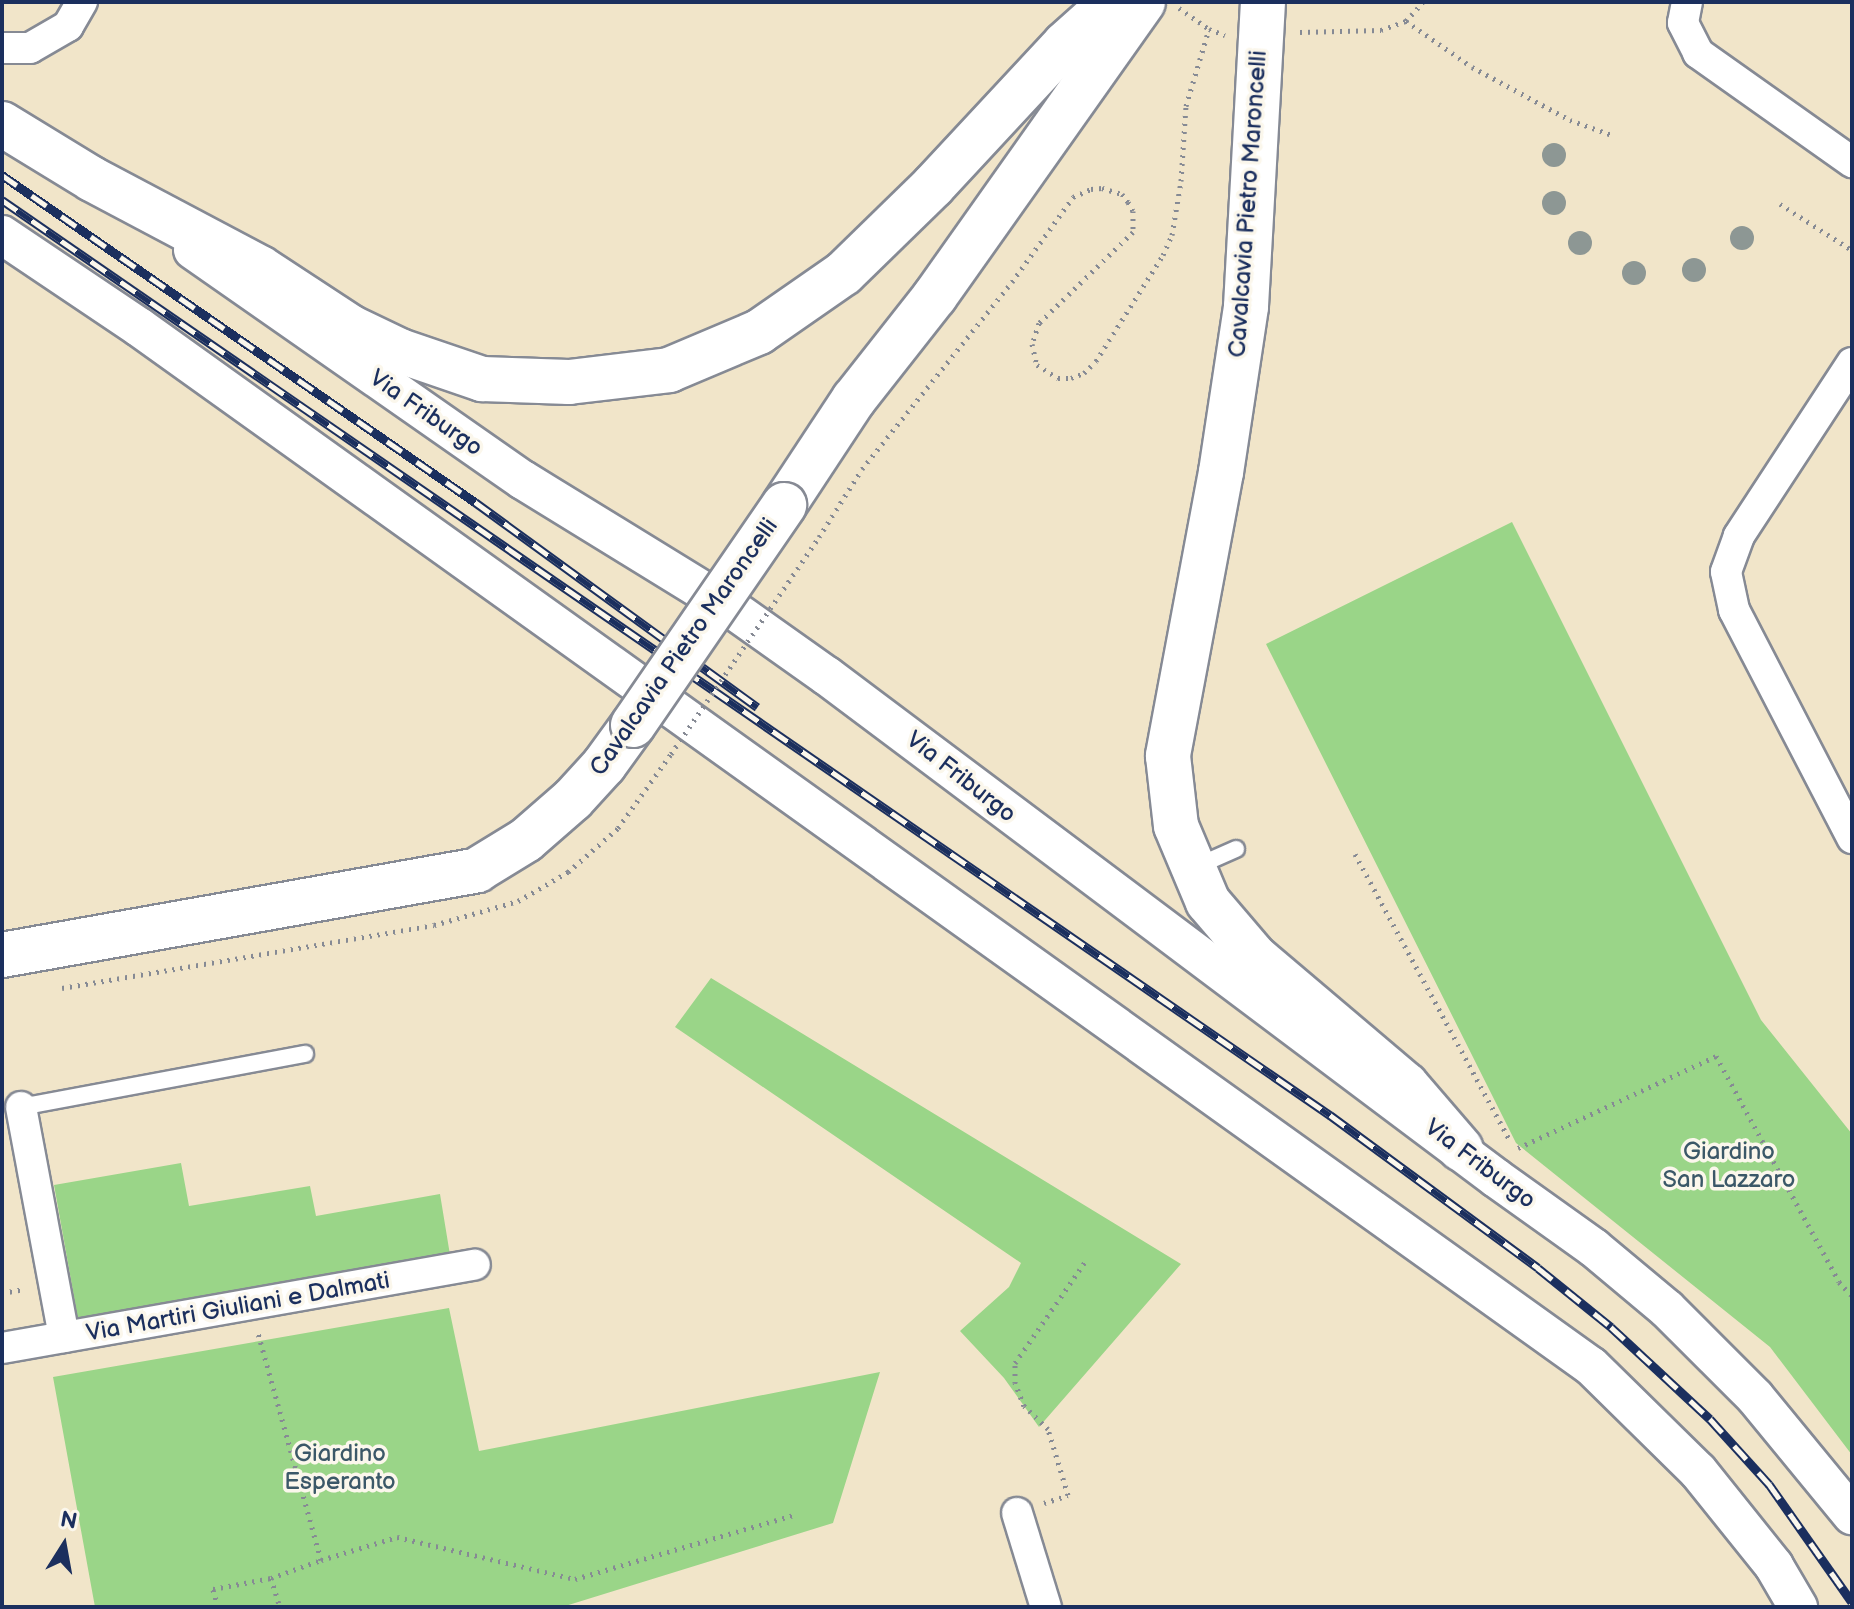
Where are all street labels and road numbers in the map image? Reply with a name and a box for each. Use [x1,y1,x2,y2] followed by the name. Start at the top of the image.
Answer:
[1223,49,1273,359] street label: Cavalcavia Pietro Maroncelli
[364,364,488,462] street label: Via Friburgo
[584,513,784,781] street label: Cavalcavia Pietro Maroncelli
[900,725,1022,829] street label: Via Friburgo
[1419,1113,1541,1215] street label: Via Friburgo
[84,1266,392,1348] street label: Via Martiri Giuliani e Dalmati

